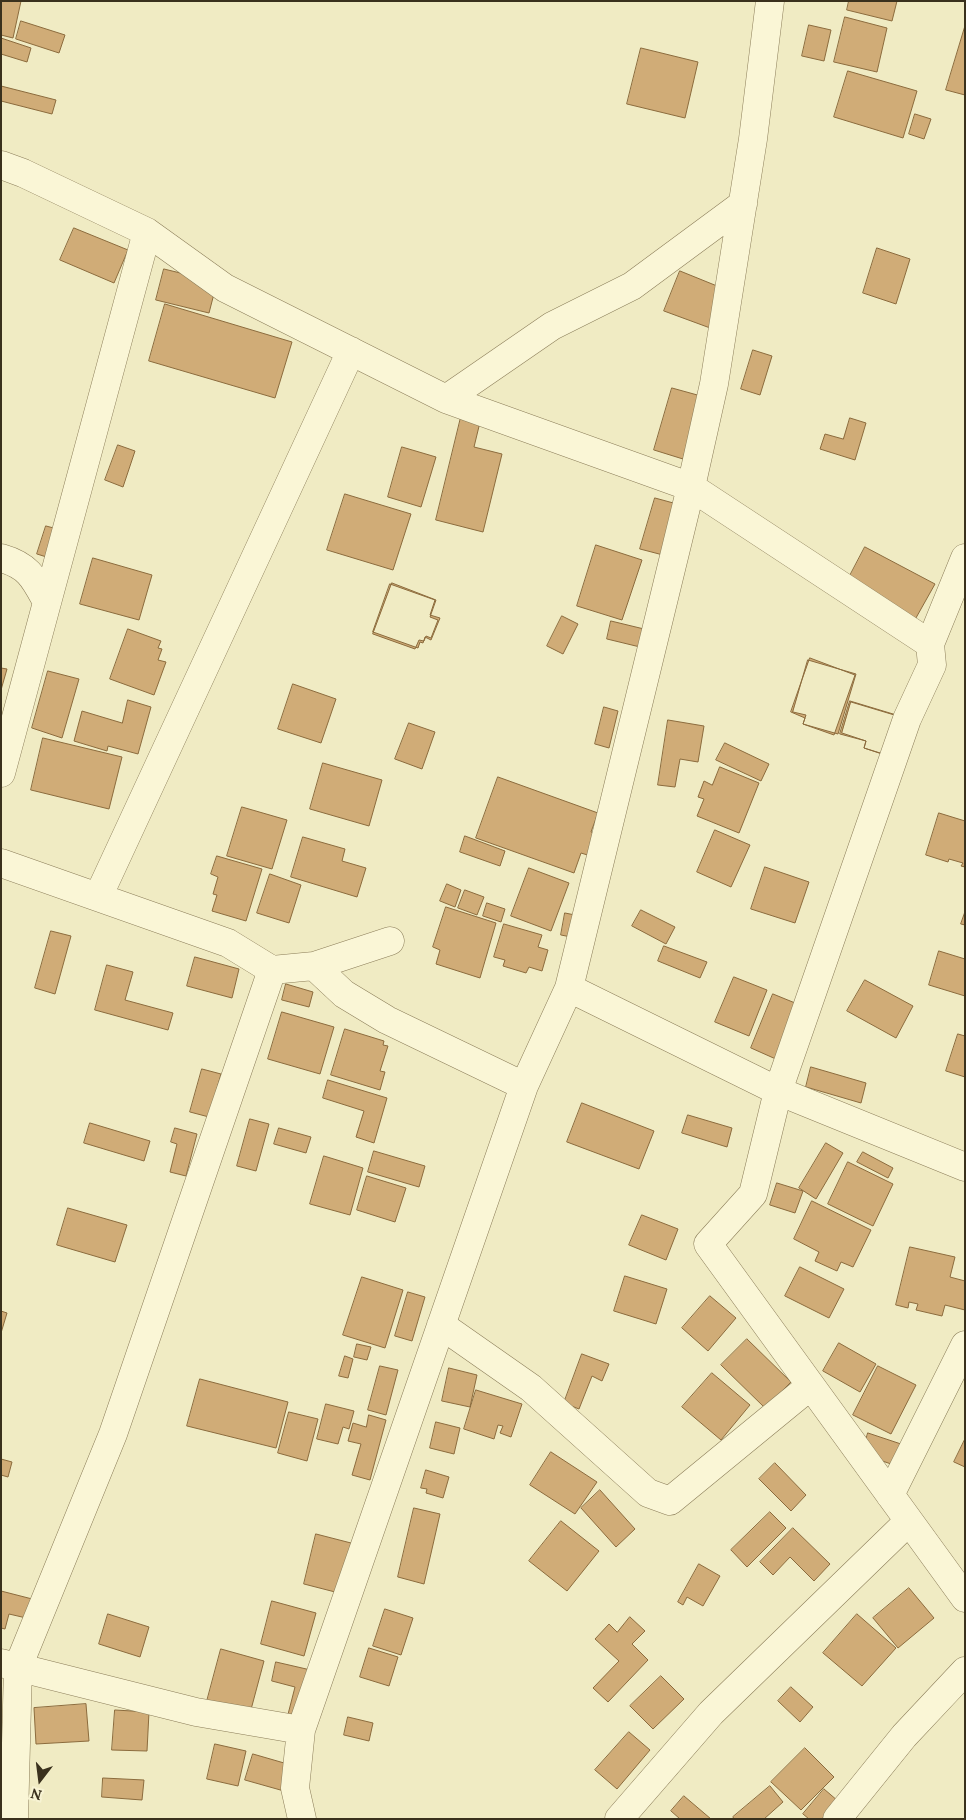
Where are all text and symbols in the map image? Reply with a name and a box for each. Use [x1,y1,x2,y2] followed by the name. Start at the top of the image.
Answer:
[15,1755,65,1805] north arrow
[29,1784,44,1805] text: N

